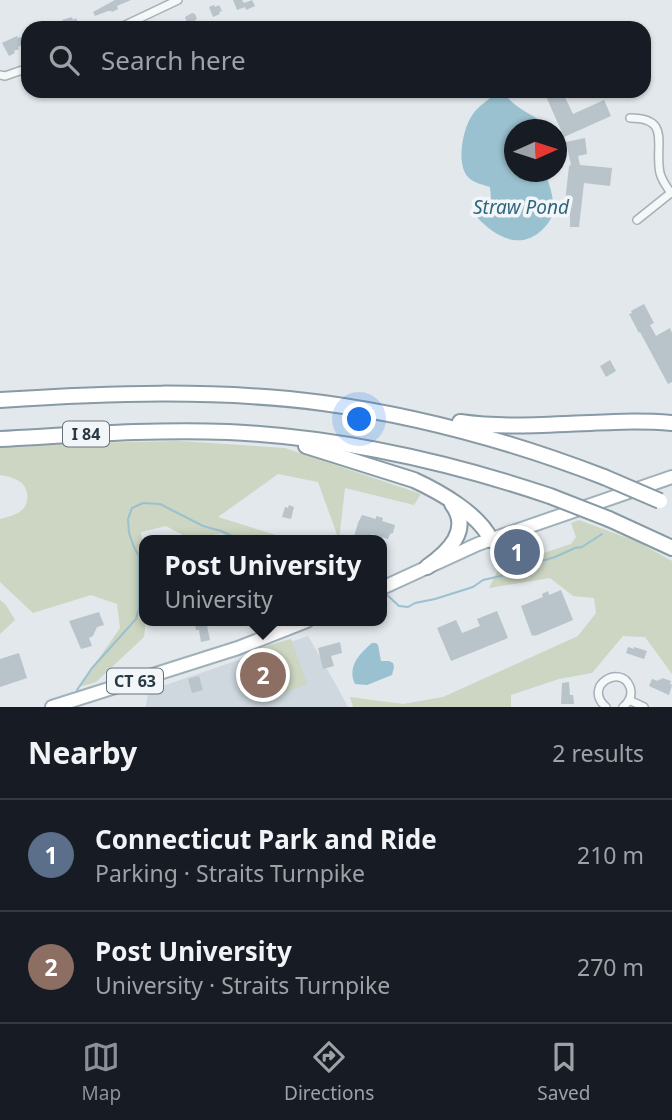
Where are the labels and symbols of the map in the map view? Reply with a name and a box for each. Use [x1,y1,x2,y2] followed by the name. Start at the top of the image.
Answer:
[504,119,567,182] north arrow
[473,194,570,220] water label: Straw Pond
[342,402,376,436] your location
[63,422,109,446] road number: I 84
[494,526,540,578] pin: 1
[240,649,286,701] pin: 2
[107,668,163,694] road number: CT 63

